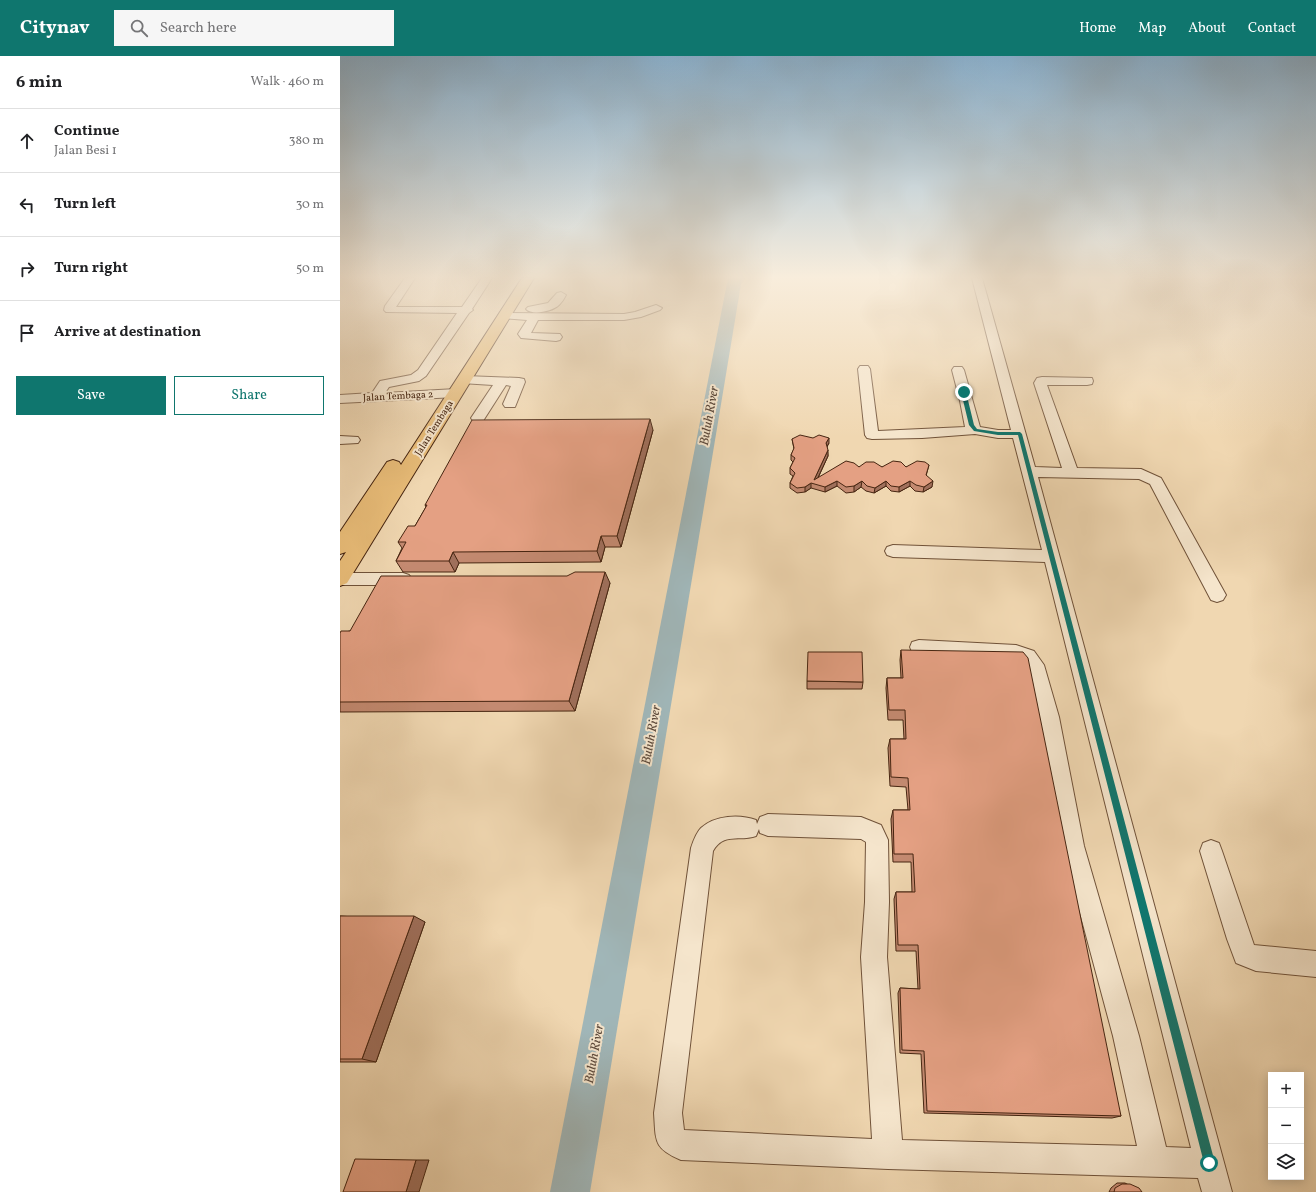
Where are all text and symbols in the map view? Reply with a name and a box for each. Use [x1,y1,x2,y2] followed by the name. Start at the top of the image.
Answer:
[114,10,394,46] search box
[20,15,90,41] text: Citynav
[128,17,150,39] icon: search
[160,18,237,39] text: Search here
[1079,19,1116,38] text: Home
[1138,19,1166,38] text: Map
[1188,19,1226,38] text: About
[1248,19,1296,38] text: Contact
[16,71,62,94] text: 6 min
[251,73,324,91] text: Walk · 460 m
[54,121,119,142] text: Continue
[16,130,38,152] icon: ahead
[289,132,324,150] text: 380 m
[54,142,117,160] text: Jalan Besi 1
[16,194,38,216] icon: left
[54,194,116,215] text: Turn left
[296,196,324,214] text: 30 m
[16,258,38,280] icon: right
[54,258,128,279] text: Turn right
[296,260,324,278] text: 50 m
[16,322,38,344] icon: arrive
[54,322,201,343] text: Arrive at destination
[16,376,166,415] button: Save
[174,376,324,415] button: Share
[955,383,973,401] route end
[696,385,724,447] water label: Buluh River
[362,387,434,405] street label: Jalan Tembaga 2
[411,397,457,459] street label: Jalan Tembaga
[638,704,666,766] water label: Buluh River
[581,1023,609,1085] water label: Buluh River
[1268,1072,1304,1180] map controls
[1268,1072,1304,1108] button: +
[1268,1108,1304,1144] button: −
[1268,1144,1304,1180] button: layers
[1200,1154,1218,1172] route start

